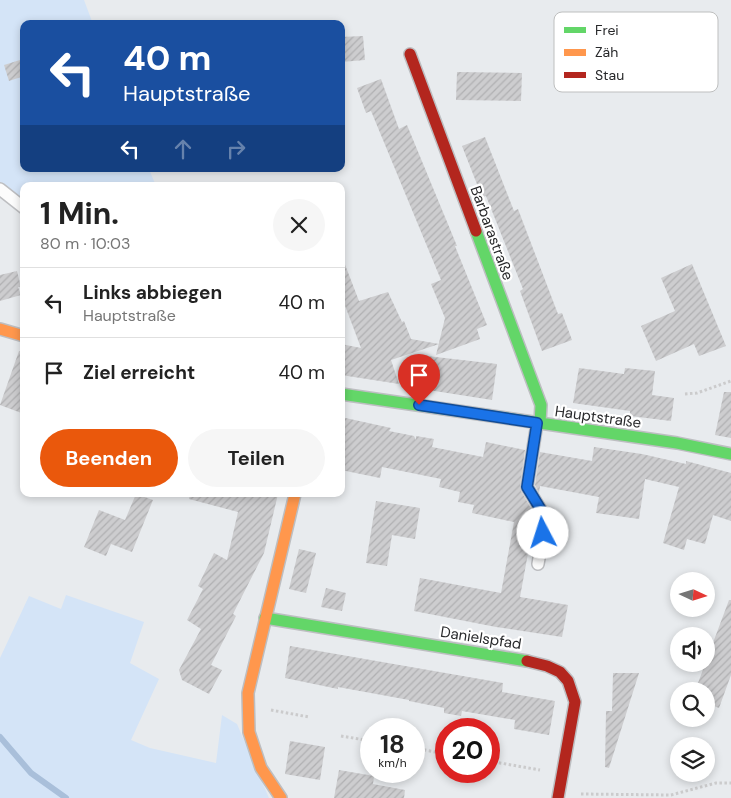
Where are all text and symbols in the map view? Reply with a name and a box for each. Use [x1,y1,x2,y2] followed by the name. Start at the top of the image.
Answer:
[554,12,718,92] legend
[595,21,619,39] text: Frei
[123,35,212,81] text: 40 m
[40,40,105,105] icon: left
[595,43,618,61] text: Zäh
[595,66,624,84] text: Stau
[123,79,251,108] text: Hauptstraße
[116,135,144,163] icon: left
[169,135,197,163] icon: ahead
[222,135,250,163] icon: right
[466,183,518,283] street label: Barbarastraße
[40,194,119,233] text: 1 Min.
[273,199,325,251] button: close
[40,233,130,254] text: 80 m · 10:03
[83,280,222,305] text: Links abbiegen
[40,289,68,317] icon: left
[278,290,325,315] text: 40 m
[83,305,176,326] text: Hauptstraße
[398,354,440,405] pin
[40,359,68,387] icon: arrive
[83,360,195,385] text: Ziel erreicht
[278,360,325,385] text: 40 m
[405,361,433,389] icon: arrive
[554,401,642,433] street label: Hauptstraße
[40,429,178,487] button: Beenden
[188,429,325,487] button: Teilen
[516,506,568,558] position arrow
[670,572,715,618] north arrow
[670,572,715,782] map controls
[439,622,523,654] street label: Danielspfad
[670,627,715,672] button: sound
[670,682,715,727] button: search
[435,718,500,783] speed limit sign: 20
[380,728,405,761] text: 18
[670,737,715,782] button: layers
[378,755,407,771] text: km/h

